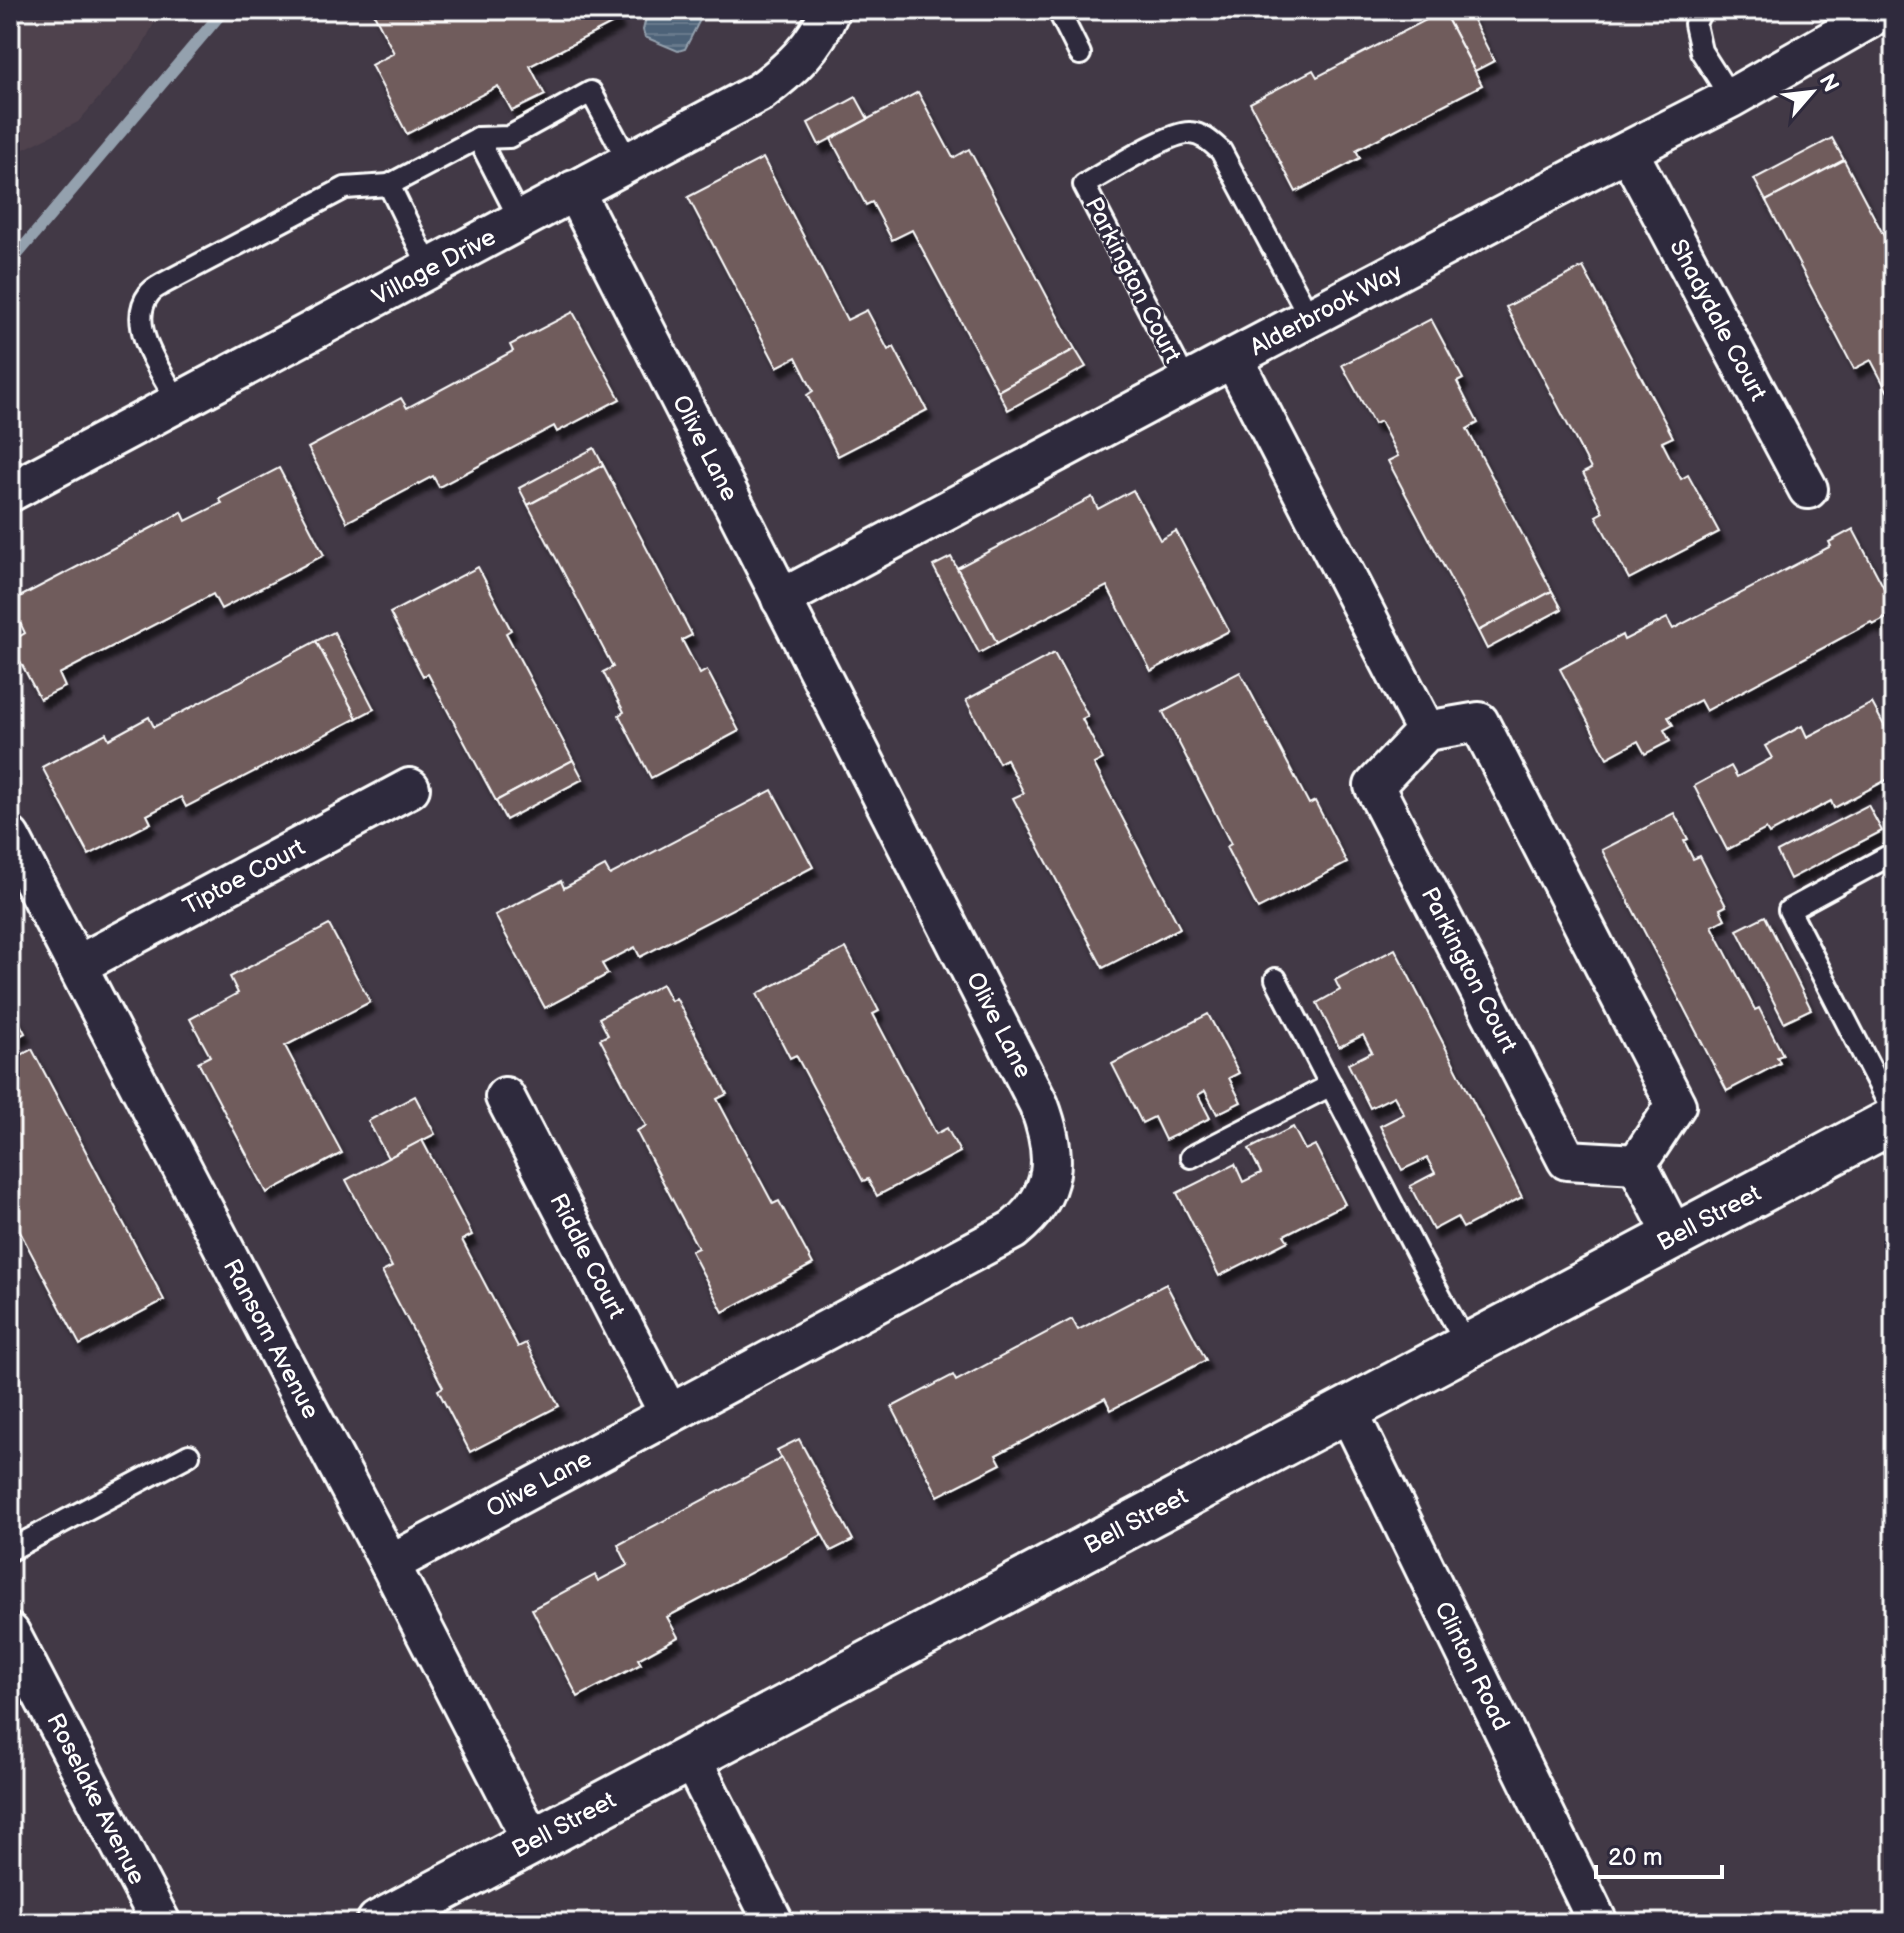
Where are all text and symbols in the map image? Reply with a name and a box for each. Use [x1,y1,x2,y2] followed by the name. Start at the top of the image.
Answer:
[1772,52,1852,132] north arrow
[1813,70,1844,97] text: N
[1079,193,1187,368] street label: Parkington Court
[367,222,501,312] street label: Village Drive
[1663,234,1773,406] street label: Shadydale Court
[1245,258,1407,362] street label: Alderbrook Way
[666,390,744,506] street label: Olive Lane
[178,832,310,921] street label: Tiptoe Court
[1415,883,1523,1058] street label: Parkington Court
[960,967,1038,1083] street label: Olive Lane
[1652,1178,1766,1257] street label: Bell Street
[543,1189,631,1324] street label: Riddle Court
[217,1254,325,1424] street label: Ransom Avenue
[481,1444,597,1524] street label: Olive Lane
[1079,1481,1193,1560] street label: Bell Street
[1428,1597,1516,1735] street label: Clinton Road
[40,1709,152,1889] street label: Roselake Avenue
[507,1785,621,1864] street label: Bell Street
[1596,1829,1722,1879] scale bar
[1608,1843,1663,1872] text: 20 m

